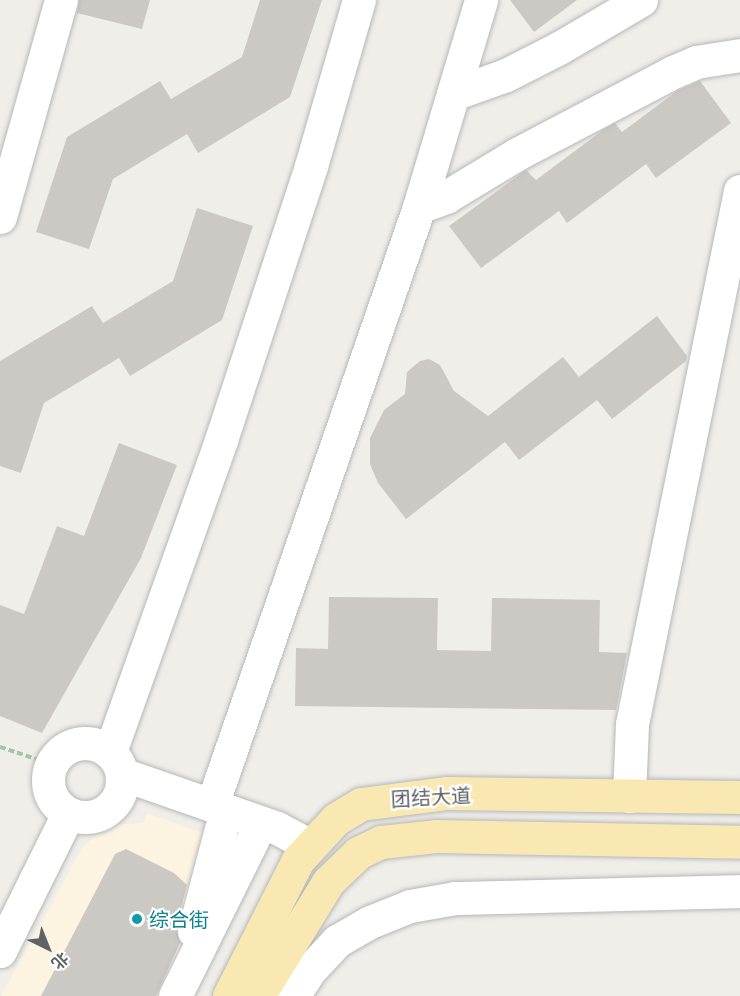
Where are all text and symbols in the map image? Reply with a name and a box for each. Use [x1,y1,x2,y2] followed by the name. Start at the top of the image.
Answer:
[390,783,472,811] street label: 团结大道
[149,907,209,931] place label: 综合街
[130,912,144,926] marker: 综合街
[18,918,78,978] north arrow
[47,948,74,975] text: 北

